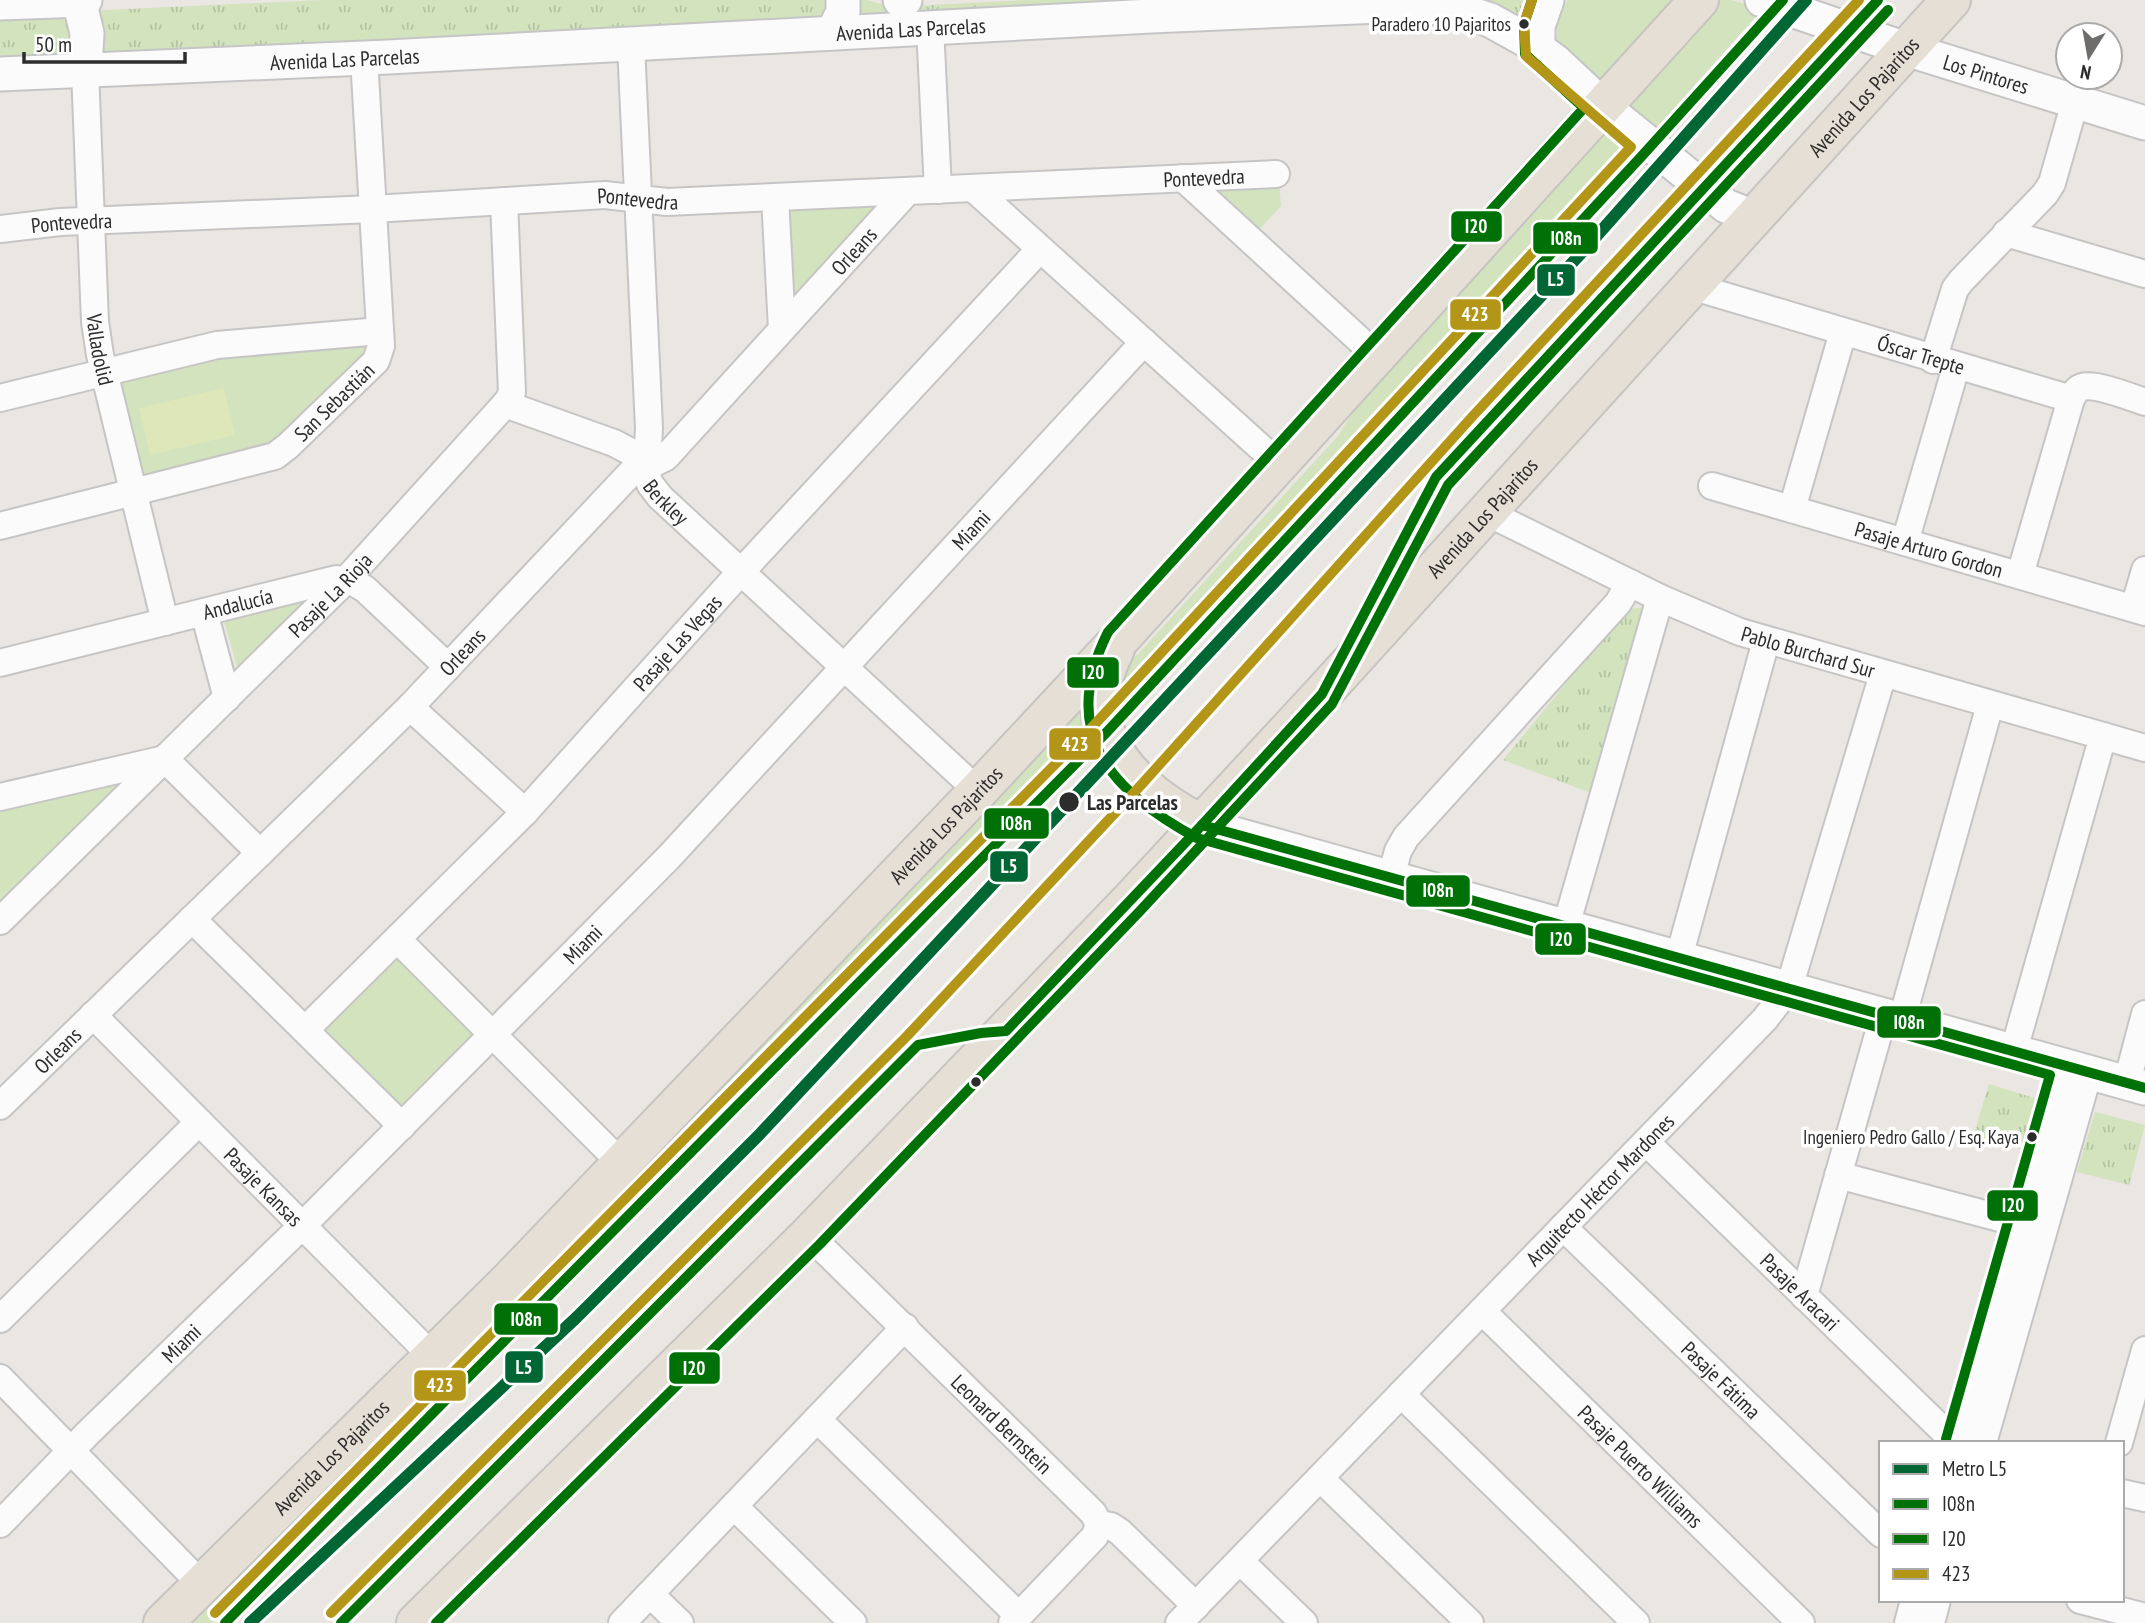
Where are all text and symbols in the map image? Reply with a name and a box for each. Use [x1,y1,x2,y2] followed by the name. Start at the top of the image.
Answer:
[835,11,986,46] street label: Avenida Las Parcelas
[1372,12,1511,36] place label: Paradero 10 Pajaritos
[1517,17,1531,31] marker: Paradero 10 Pajaritos
[24,21,186,65] scale bar
[2054,21,2124,91] north arrow
[35,31,72,58] text: 50 m
[1802,31,1925,162] street label: Avenida Los Pajaritos
[269,42,420,76] street label: Avenida Las Parcelas
[1940,48,2032,100] street label: Los Pintores
[2078,60,2093,85] text: N
[1163,162,1245,193] street label: Pontevedra
[596,181,679,216] street label: Pontevedra
[30,206,113,239] street label: Pontevedra
[1450,210,1503,243] line badge: I20
[1465,214,1487,238] text: I20
[825,221,882,280] street label: Orleans
[1532,221,1599,255] line badge: I08n
[1550,226,1582,250] text: I08n
[1536,263,1576,297] line badge: L5
[1547,267,1565,291] text: L5
[1449,298,1502,331] line badge: 423
[1461,302,1489,326] text: 423
[81,312,120,388] street label: Valladolid
[1874,329,1968,380] street label: Óscar Trepte
[288,357,380,447] street label: San Sebastián
[1421,452,1543,583] street label: Avenida Los Pajaritos
[638,474,695,530] street label: Berkley
[946,504,996,555] street label: Miami
[1852,515,2006,583] street label: Pasaje Arturo Gordon
[282,547,378,643] street label: Pasaje La Rioja
[200,582,275,625] street label: Andalucía
[627,589,727,696] street label: Pasaje Las Vegas
[1738,620,1879,684] street label: Pablo Burchard Sur
[433,622,491,681] street label: Orleans
[1066,656,1120,689] line badge: I20
[1082,660,1104,684] text: I20
[1048,727,1102,761] line badge: 423
[1061,732,1089,756] text: 423
[883,760,1008,889] street label: Avenida Los Pajaritos
[1087,789,1178,816] place label: Las Parcelas
[1057,790,1081,814] marker: Las Parcelas
[983,807,1050,840] line badge: I08n
[1000,811,1032,835] text: I08n
[989,850,1029,883] line badge: L5
[1000,854,1018,878] text: L5
[1405,874,1471,908] line badge: I08n
[1422,878,1454,902] text: I08n
[557,919,608,969] street label: Miami
[1534,922,1587,956] line badge: I20
[1550,927,1572,951] text: I20
[1876,1005,1942,1039] line badge: I08n
[1893,1010,1925,1034] text: I08n
[28,1021,87,1079] street label: Orleans
[969,1075,983,1089] unlabelled marker
[1520,1108,1680,1271] street label: Arquitecto Héctor Mardones
[1803,1125,2019,1149] place label: Ingeniero Pedro Gallo / Esq. Kaya
[2025,1130,2039,1144] marker: Ingeniero Pedro Gallo / Esq. Kaya
[219,1141,309,1232] street label: Pasaje Kansas
[1986,1189,2039,1222] line badge: I20
[2002,1193,2024,1217] text: I20
[1755,1247,1846,1336] street label: Pasaje Aracari
[493,1302,559,1336] line badge: I08n
[510,1307,542,1331] text: I08n
[156,1318,206,1368] street label: Miami
[1676,1335,1767,1424] street label: Pasaje Fátima
[504,1350,544,1384] line badge: L5
[668,1351,721,1385] line badge: I20
[515,1355,533,1379] text: L5
[683,1356,705,1380] text: I20
[946,1368,1058,1479] street label: Leonard Bernstein
[413,1369,467,1402] line badge: 423
[426,1373,454,1397] text: 423
[267,1394,395,1520] street label: Avenida Los Pajaritos
[1572,1399,1709,1533] street label: Pasaje Puerto Williams
[1879,1441,2124,1602] legend
[1942,1455,2007,1482] text: Metro L5
[1942,1490,1975,1517] text: I08n
[1942,1525,1966,1552] text: I20
[1942,1560,1970,1587] text: 423

